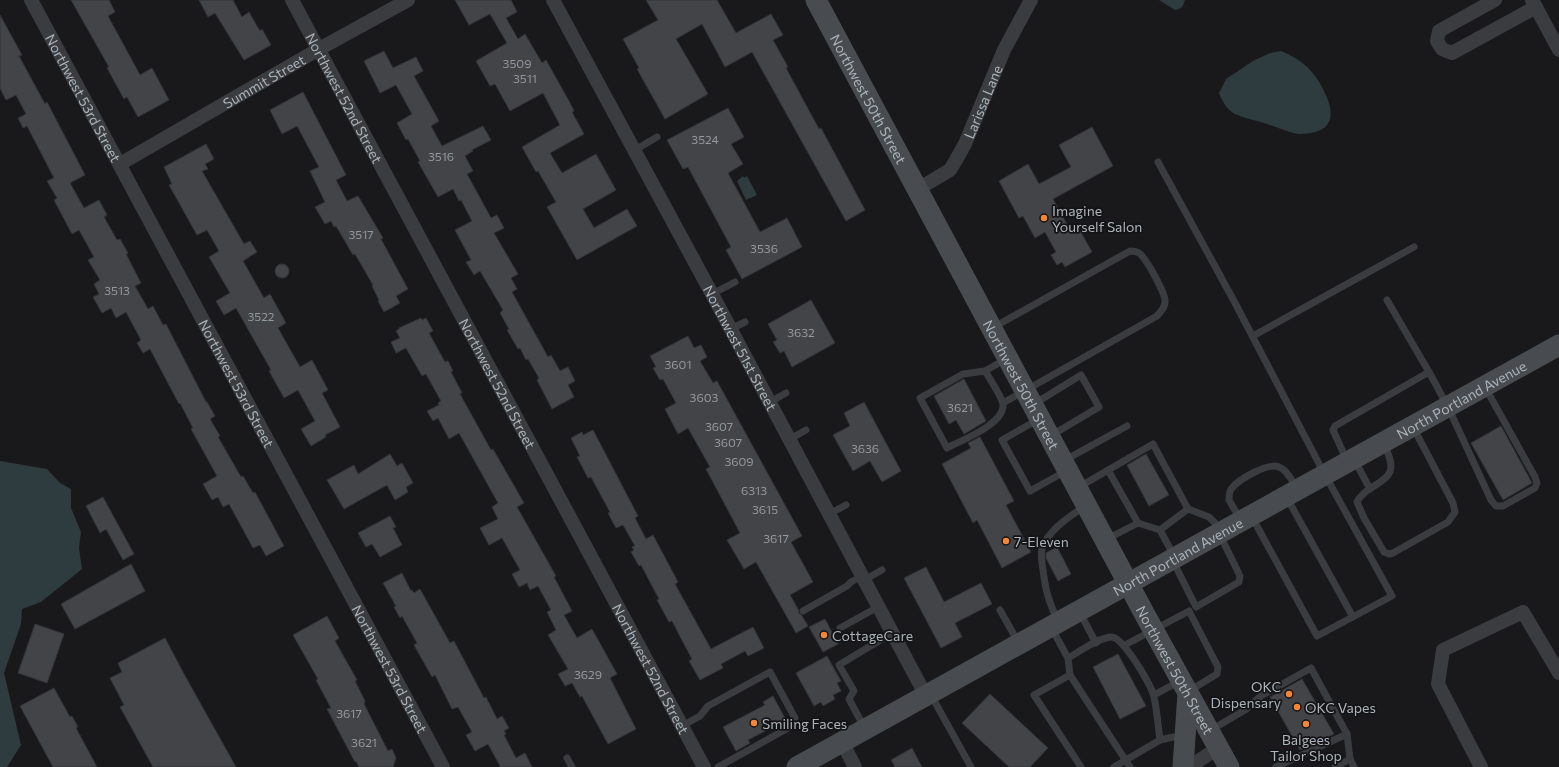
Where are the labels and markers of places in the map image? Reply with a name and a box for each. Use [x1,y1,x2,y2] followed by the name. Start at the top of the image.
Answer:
[1052,202,1142,235] place label: Imagine Yourself Salon
[1039,213,1049,223] marker: Imagine Yourself Salon
[1014,533,1069,550] place label: 7-Eleven
[1001,536,1011,546] marker: 7-Eleven
[832,627,913,644] place label: CottageCare
[819,630,829,640] marker: CottageCare
[1211,678,1281,711] place label: OKC Dispensary
[1284,689,1294,699] marker: OKC Dispensary
[1305,699,1376,716] place label: OKC Vapes
[1292,702,1302,712] marker: OKC Vapes
[762,715,847,732] place label: Smiling Faces
[749,718,759,728] marker: Smiling Faces
[1301,719,1311,729] marker: Balgees Tailor Shop
[1270,731,1342,764] place label: Balgees Tailor Shop

